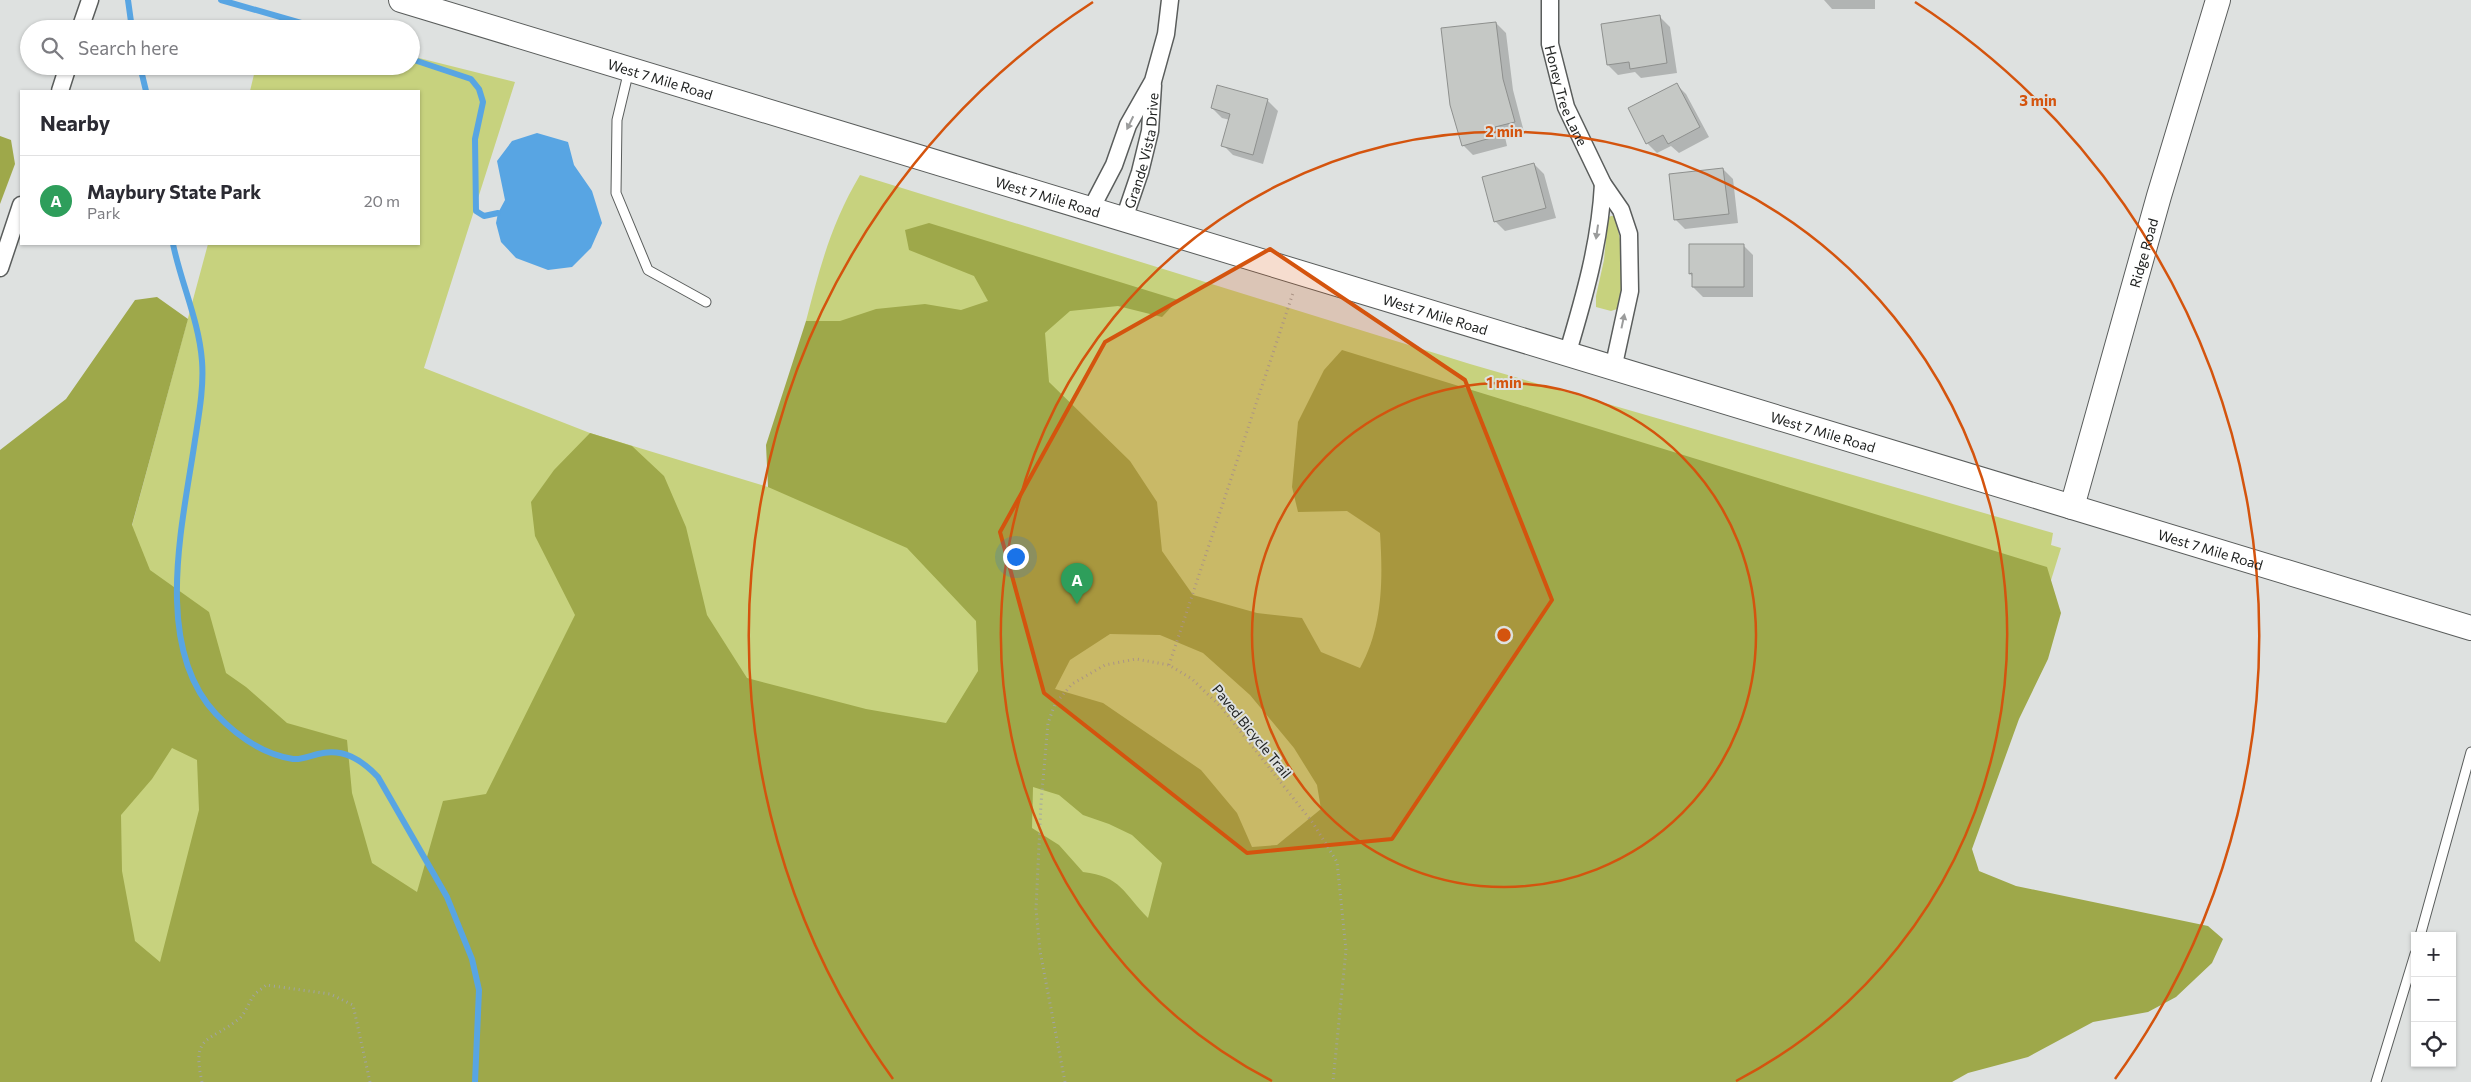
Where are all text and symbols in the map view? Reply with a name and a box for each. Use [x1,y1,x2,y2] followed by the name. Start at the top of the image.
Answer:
[20,20,420,75] search box
[38,34,66,62] icon: search
[78,36,178,59] text: Search here
[1542,43,1592,148] street label: Honey Tree Lane
[606,55,715,103] street label: West 7 Mile Road
[2019,91,2057,109] text: 3 min
[1120,92,1161,211] street label: Grande Vista Drive
[40,110,110,135] text: Nearby
[1125,116,1133,130] one-way arrow
[1485,122,1523,140] text: 2 min
[993,172,1102,220] street label: West 7 Mile Road
[87,180,261,203] text: Maybury State Park
[50,191,62,210] text: A
[364,191,400,210] text: 20 m
[87,203,120,222] text: Park
[2125,216,2161,289] street label: Ridge Road
[1593,225,1601,241] one-way arrow
[1381,290,1490,338] street label: West 7 Mile Road
[1619,313,1627,328] one-way arrow
[1486,373,1522,391] text: 1 min
[1768,407,1878,455] street label: West 7 Mile Road
[2156,525,2265,573] street label: West 7 Mile Road
[1003,544,1029,570] your location
[1061,563,1093,604] pin: A
[1495,626,1513,644] centre of rings
[1209,681,1295,781] street label: Paved Bicycle Trail
[2411,932,2456,1067] map controls
[2411,932,2456,977] button: +
[2411,977,2456,1022] button: −
[2411,1022,2456,1067] button: locate

